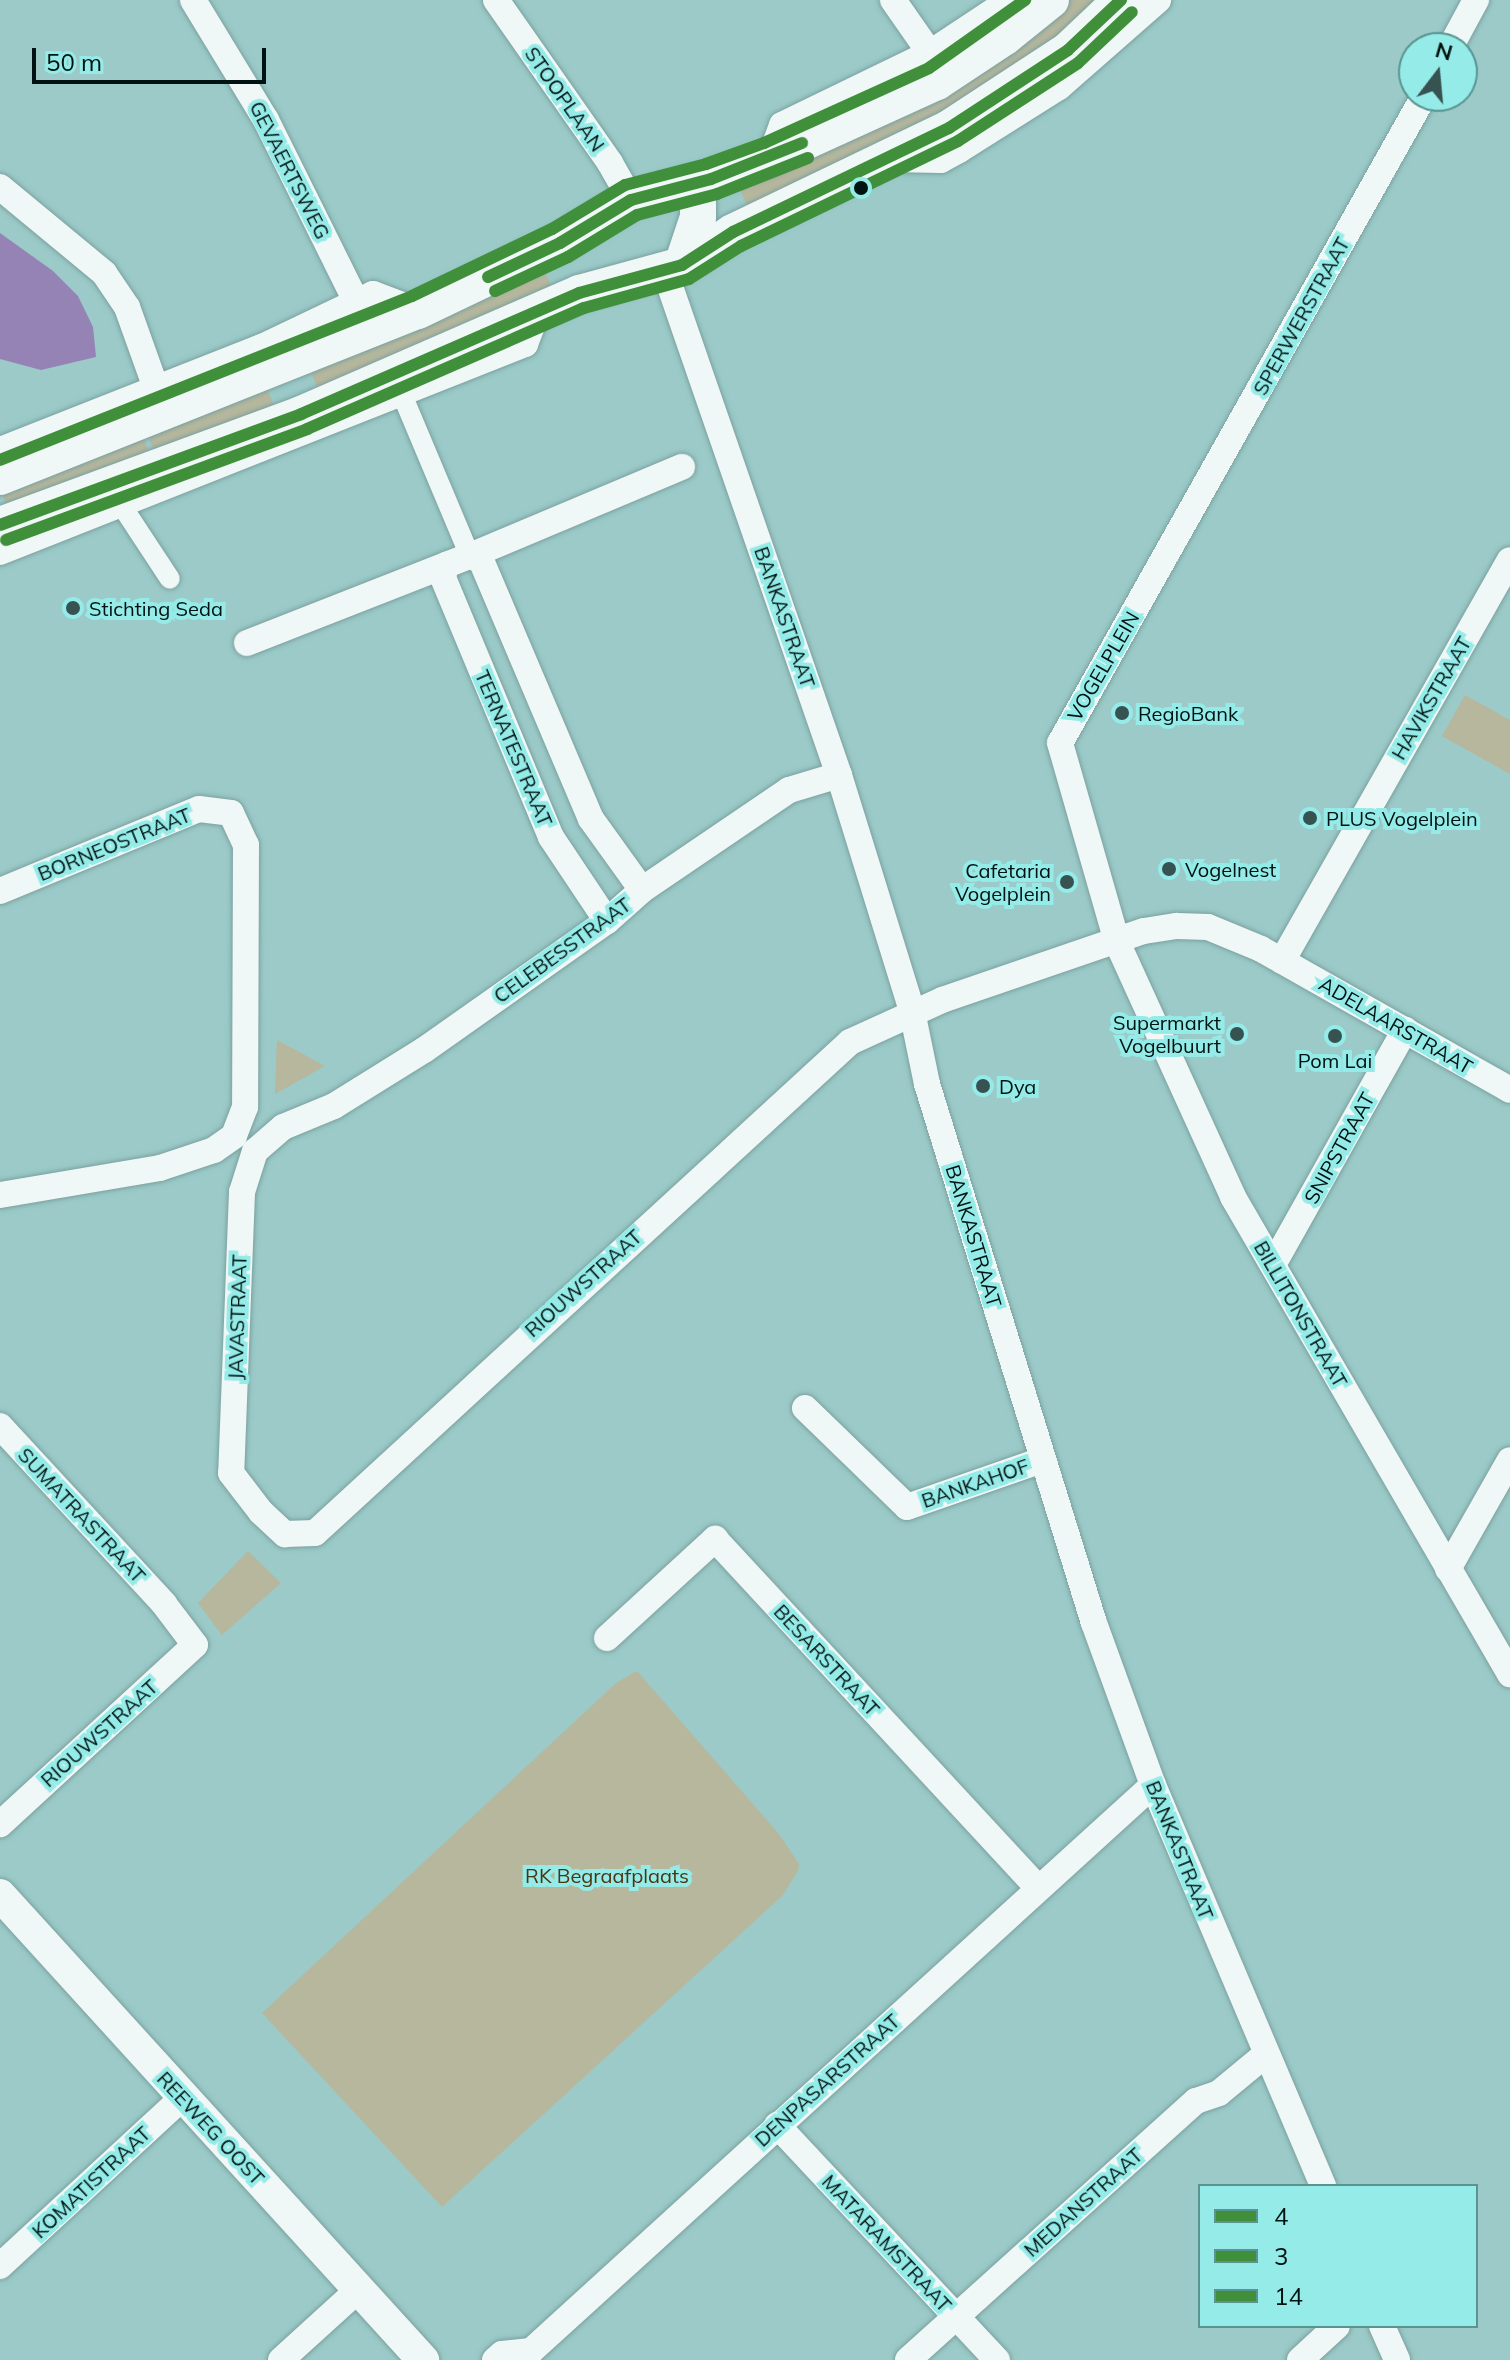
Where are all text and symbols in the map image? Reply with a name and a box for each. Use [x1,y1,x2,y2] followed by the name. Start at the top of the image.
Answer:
[36,32,270,82] scale bar
[1398,32,1478,112] north arrow
[1432,35,1456,67] text: N
[520,42,610,156] street label: STOOPLAAN
[46,47,102,77] text: 50 m
[245,97,335,243] street label: GEVAERTSWEG
[853,180,869,196] unlabelled marker
[1248,233,1354,399] street label: SPERWERSTRAAT
[750,543,820,691] street label: BANKASTRAAT
[89,596,223,620] place label: Stichting Seda
[64,599,82,617] marker: Stichting Seda
[1062,607,1144,725] street label: VOGELPLEIN
[1386,632,1476,764] street label: HAVIKSTRAAT
[470,666,558,830] street label: TERNATESTRAAT
[1138,701,1238,725] place label: RegioBank
[1113,704,1131,722] marker: RegioBank
[34,802,194,886] street label: BORNEOSTRAAT
[1326,806,1478,830] place label: PLUS Vogelplein
[1301,809,1319,827] marker: PLUS Vogelplein
[1185,857,1276,881] place label: Vogelnest
[955,858,1051,905] place label: Cafetaria Vogelplein
[1160,860,1178,878] marker: Vogelnest
[1058,873,1076,891] marker: Cafetaria Vogelplein
[489,892,635,1008] street label: CELEBESSTRAAT
[1315,971,1477,1079] street label: ADELAARSTRAAT
[1113,1010,1221,1057] place label: Supermarkt Vogelbuurt
[1228,1025,1246,1043] marker: Supermarkt Vogelbuurt
[1326,1027,1344,1045] marker: Pom Lai
[1298,1048,1372,1072] place label: Pom Lai
[999,1074,1036,1098] place label: Dya
[974,1077,992,1095] marker: Dya
[1299,1088,1379,1208] street label: SNIPSTRAAT
[941,1162,1007,1310] street label: BANKASTRAAT
[520,1224,646,1342] street label: RIOUWSTRAAT
[1249,1236,1353,1392] street label: BILLITONSTRAAT
[223,1254,251,1380] street label: JAVASTRAAT
[13,1443,151,1587] street label: SUMATRASTRAAT
[918,1453,1032,1513] street label: BANKAHOF
[769,1599,885,1721] street label: BESARSTRAAT
[36,1674,162,1792] street label: RIOUWSTRAAT
[1141,1777,1219,1923] street label: BANKASTRAAT
[525,1863,689,1887] park label: RK Begraafplaats
[750,2009,904,2151] street label: DENPASARSTRAAT
[152,2066,270,2190] street label: REEWEG OOST
[27,2121,155,2243] street label: KOMATISTRAAT
[1019,2143,1147,2261] street label: MEDANSTRAAT
[817,2169,957,2317] street label: MATARAMSTRAAT
[1198,2184,1478,2328] legend
[1274,2201,1288,2231] text: 4
[1274,2241,1288,2271] text: 3
[1274,2281,1303,2311] text: 14

